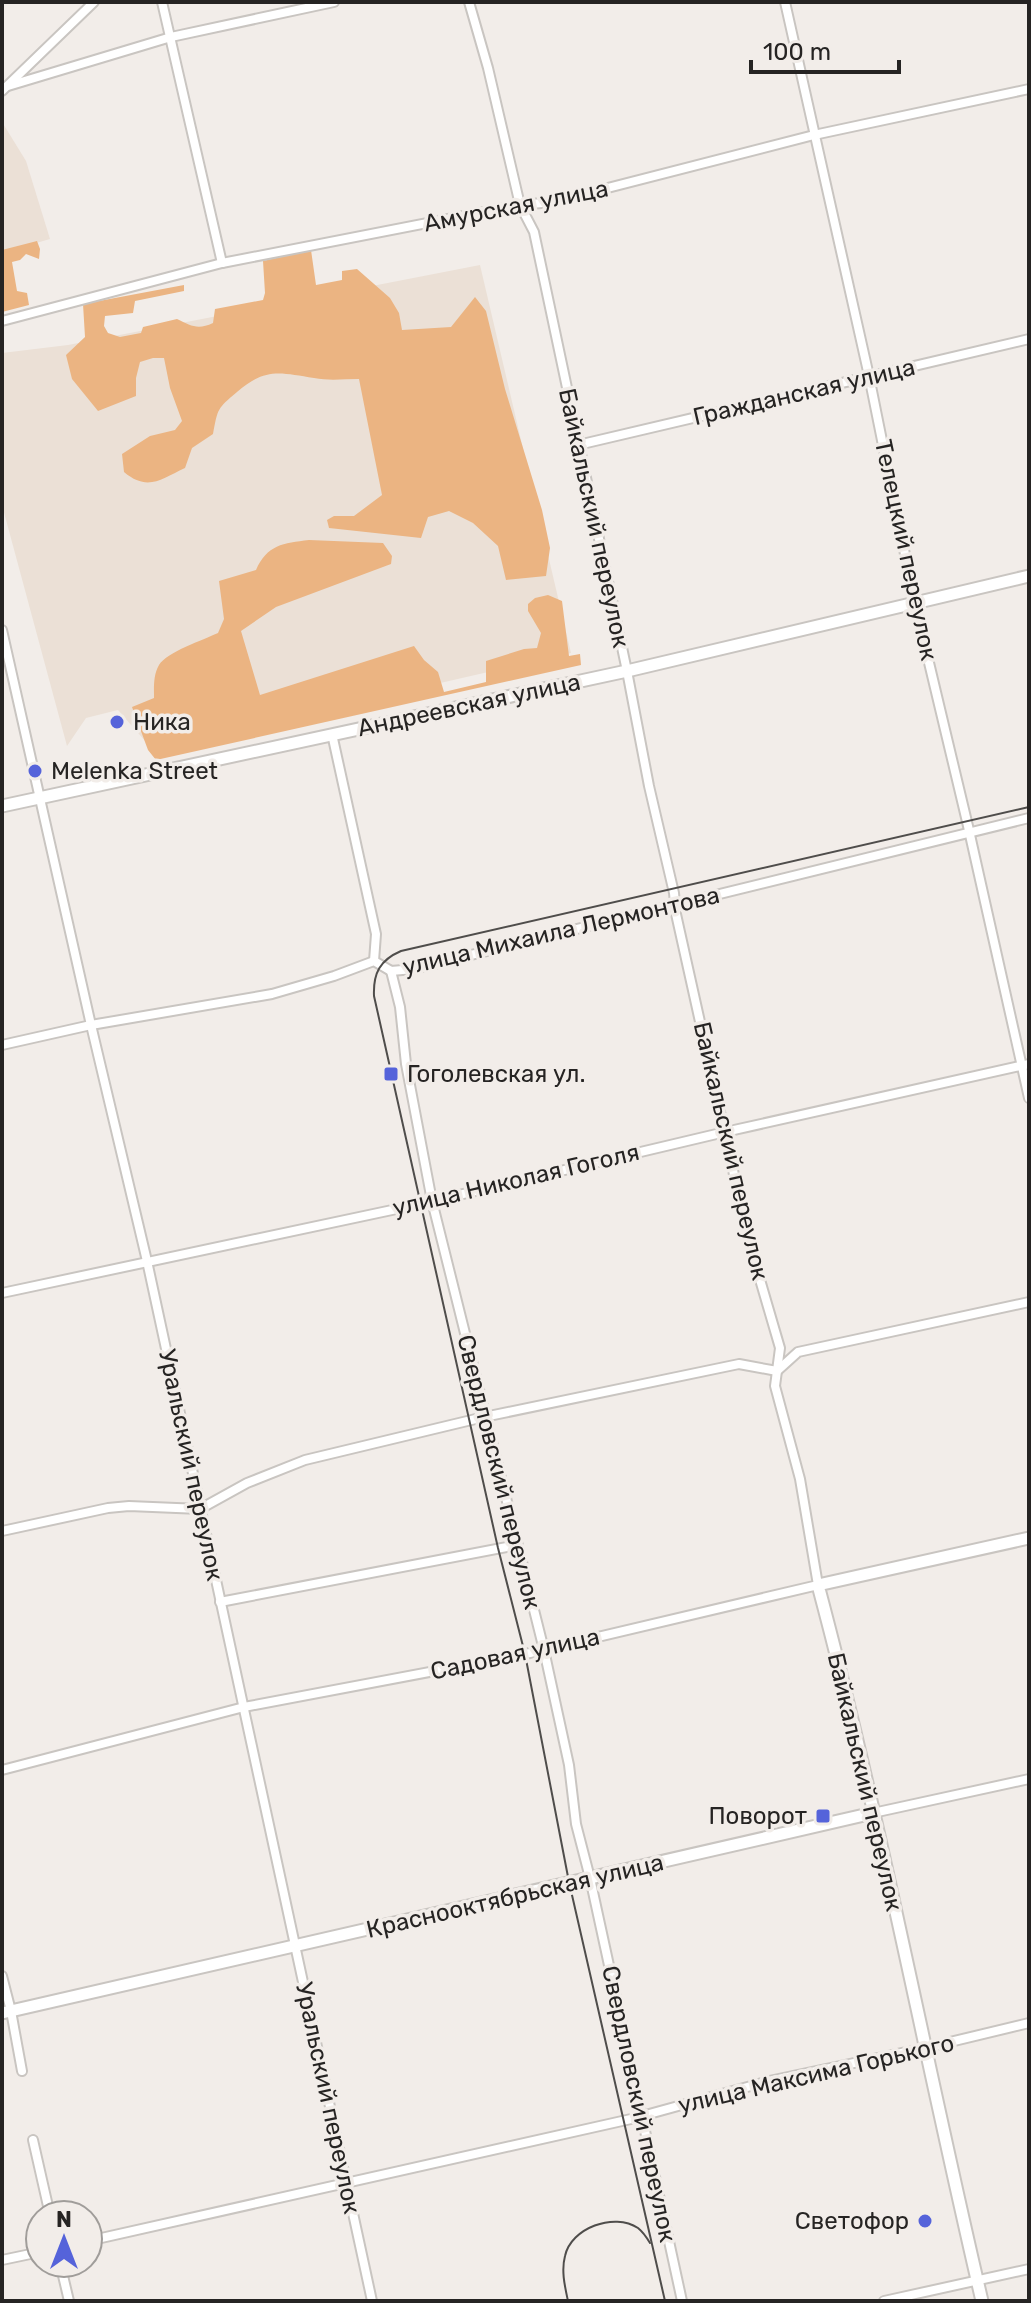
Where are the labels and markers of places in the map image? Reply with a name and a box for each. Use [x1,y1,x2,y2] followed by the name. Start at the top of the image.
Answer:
[133,708,191,736] place label: Ника
[108,713,126,731] marker: Ника
[51,757,218,785] place label: Melenka Street
[26,762,44,780] marker: Melenka Street
[407,1060,585,1088] place label: Гоголевская ул.
[382,1065,400,1083] marker: Гоголевская ул.
[708,1802,807,1830] place label: Поворот
[814,1807,832,1825] marker: Поворот
[795,2207,909,2235] place label: Светофор
[916,2212,934,2230] marker: Светофор

